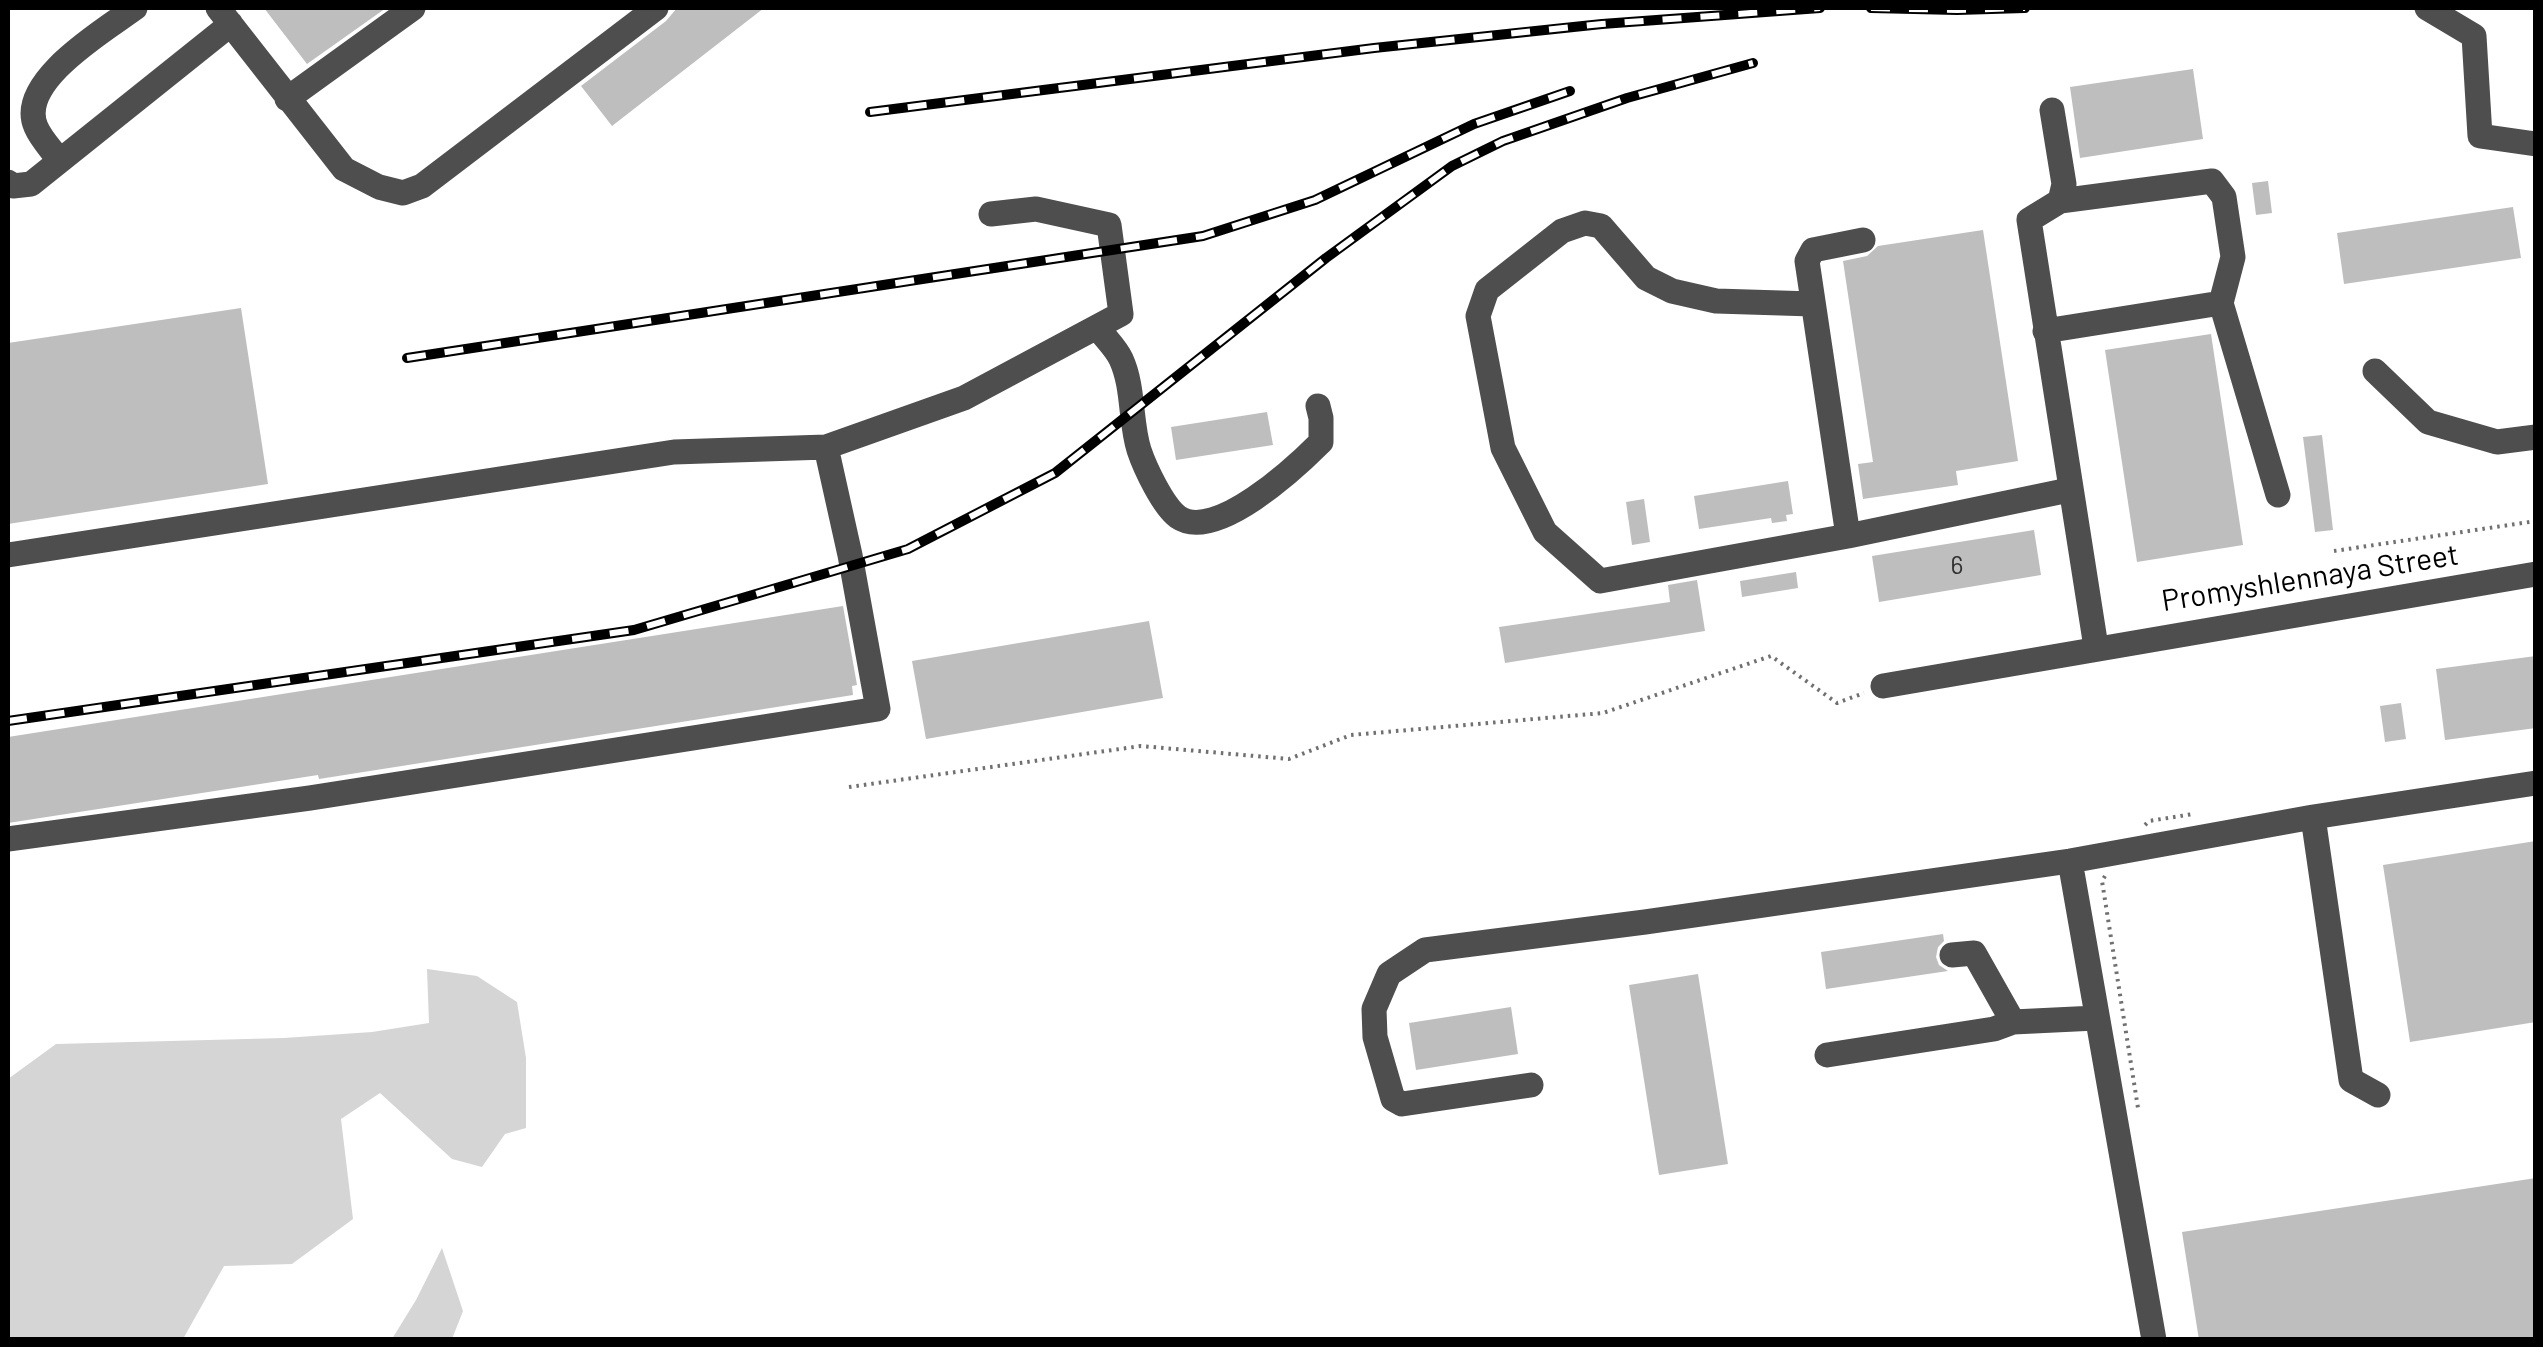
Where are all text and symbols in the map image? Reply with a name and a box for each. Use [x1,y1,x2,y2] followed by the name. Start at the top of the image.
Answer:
[2159,537,2461,619] street label: Promyshlennaya Street
[1951,551,1963,581] house number: 6

